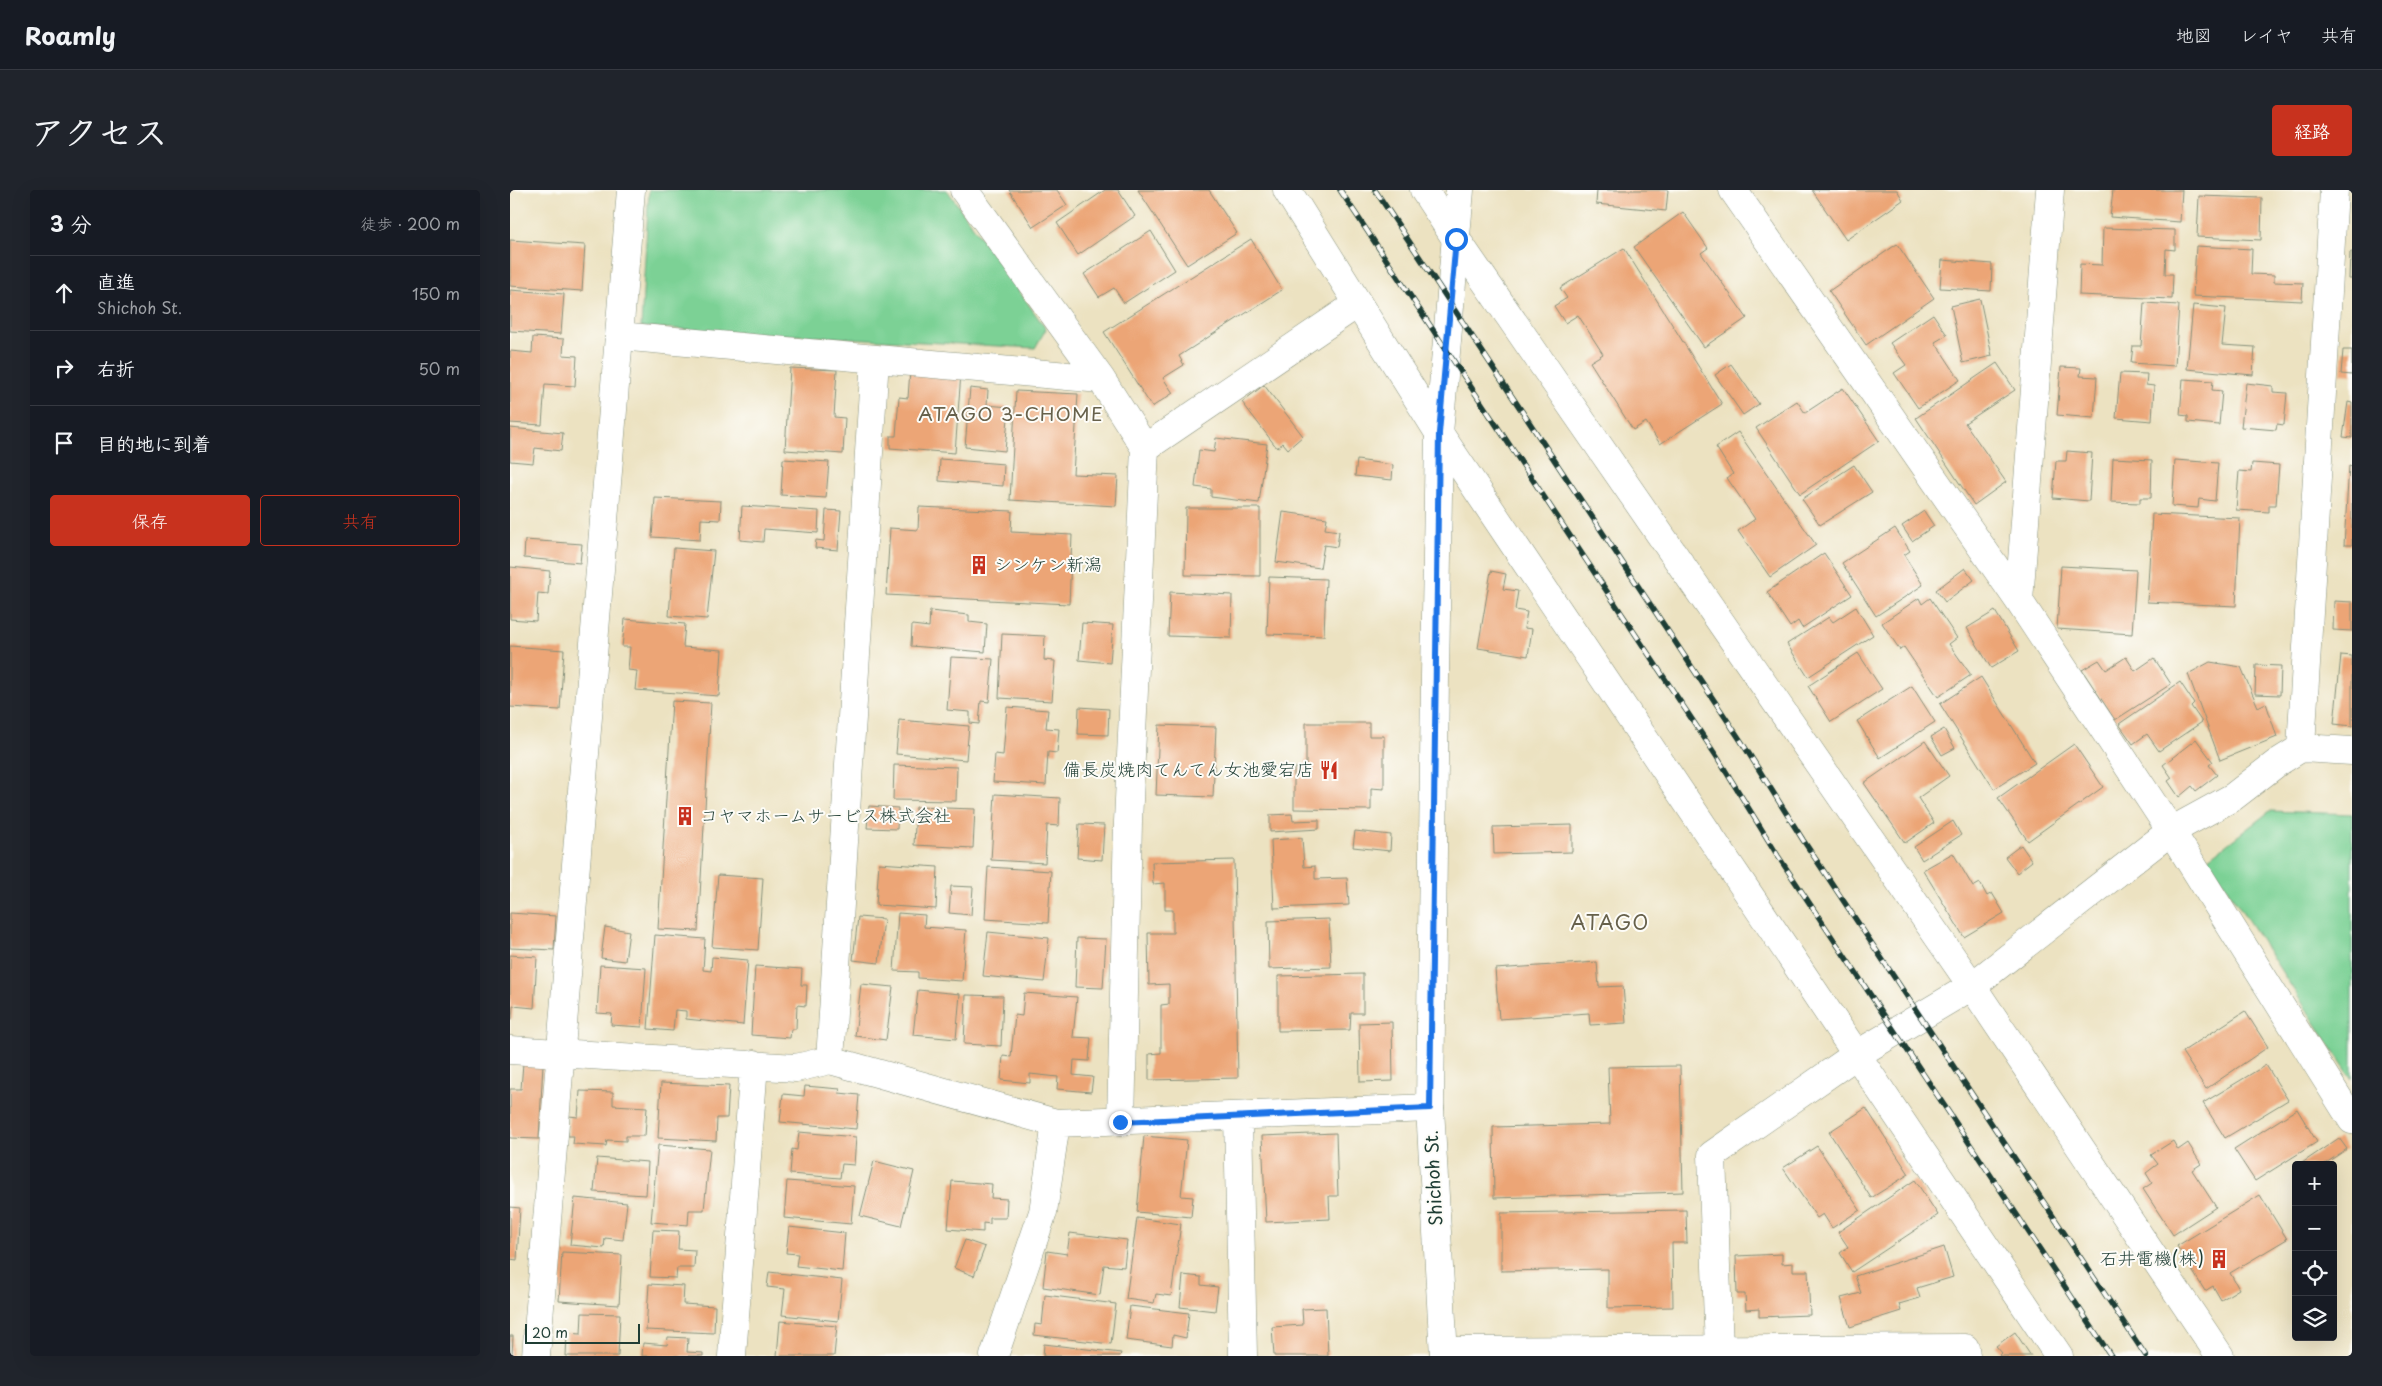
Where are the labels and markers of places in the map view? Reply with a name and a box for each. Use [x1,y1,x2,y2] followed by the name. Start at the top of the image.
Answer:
[994,550,1102,577] place label: シンケン新潟
[968,554,990,576] building icon: シンケン新潟
[1063,755,1314,782] place label: 備長炭焼肉てんてん女池愛宕店
[1318,759,1340,781] restaurant icon: 備長炭焼肉てんてん女池愛宕店
[700,801,951,828] place label: コヤマホームサービス株式会社
[674,805,696,827] building icon: コヤマホームサービス株式会社
[2100,1244,2204,1271] place label: 石井電機(株)
[2208,1248,2230,1270] building icon: 石井電機(株)

